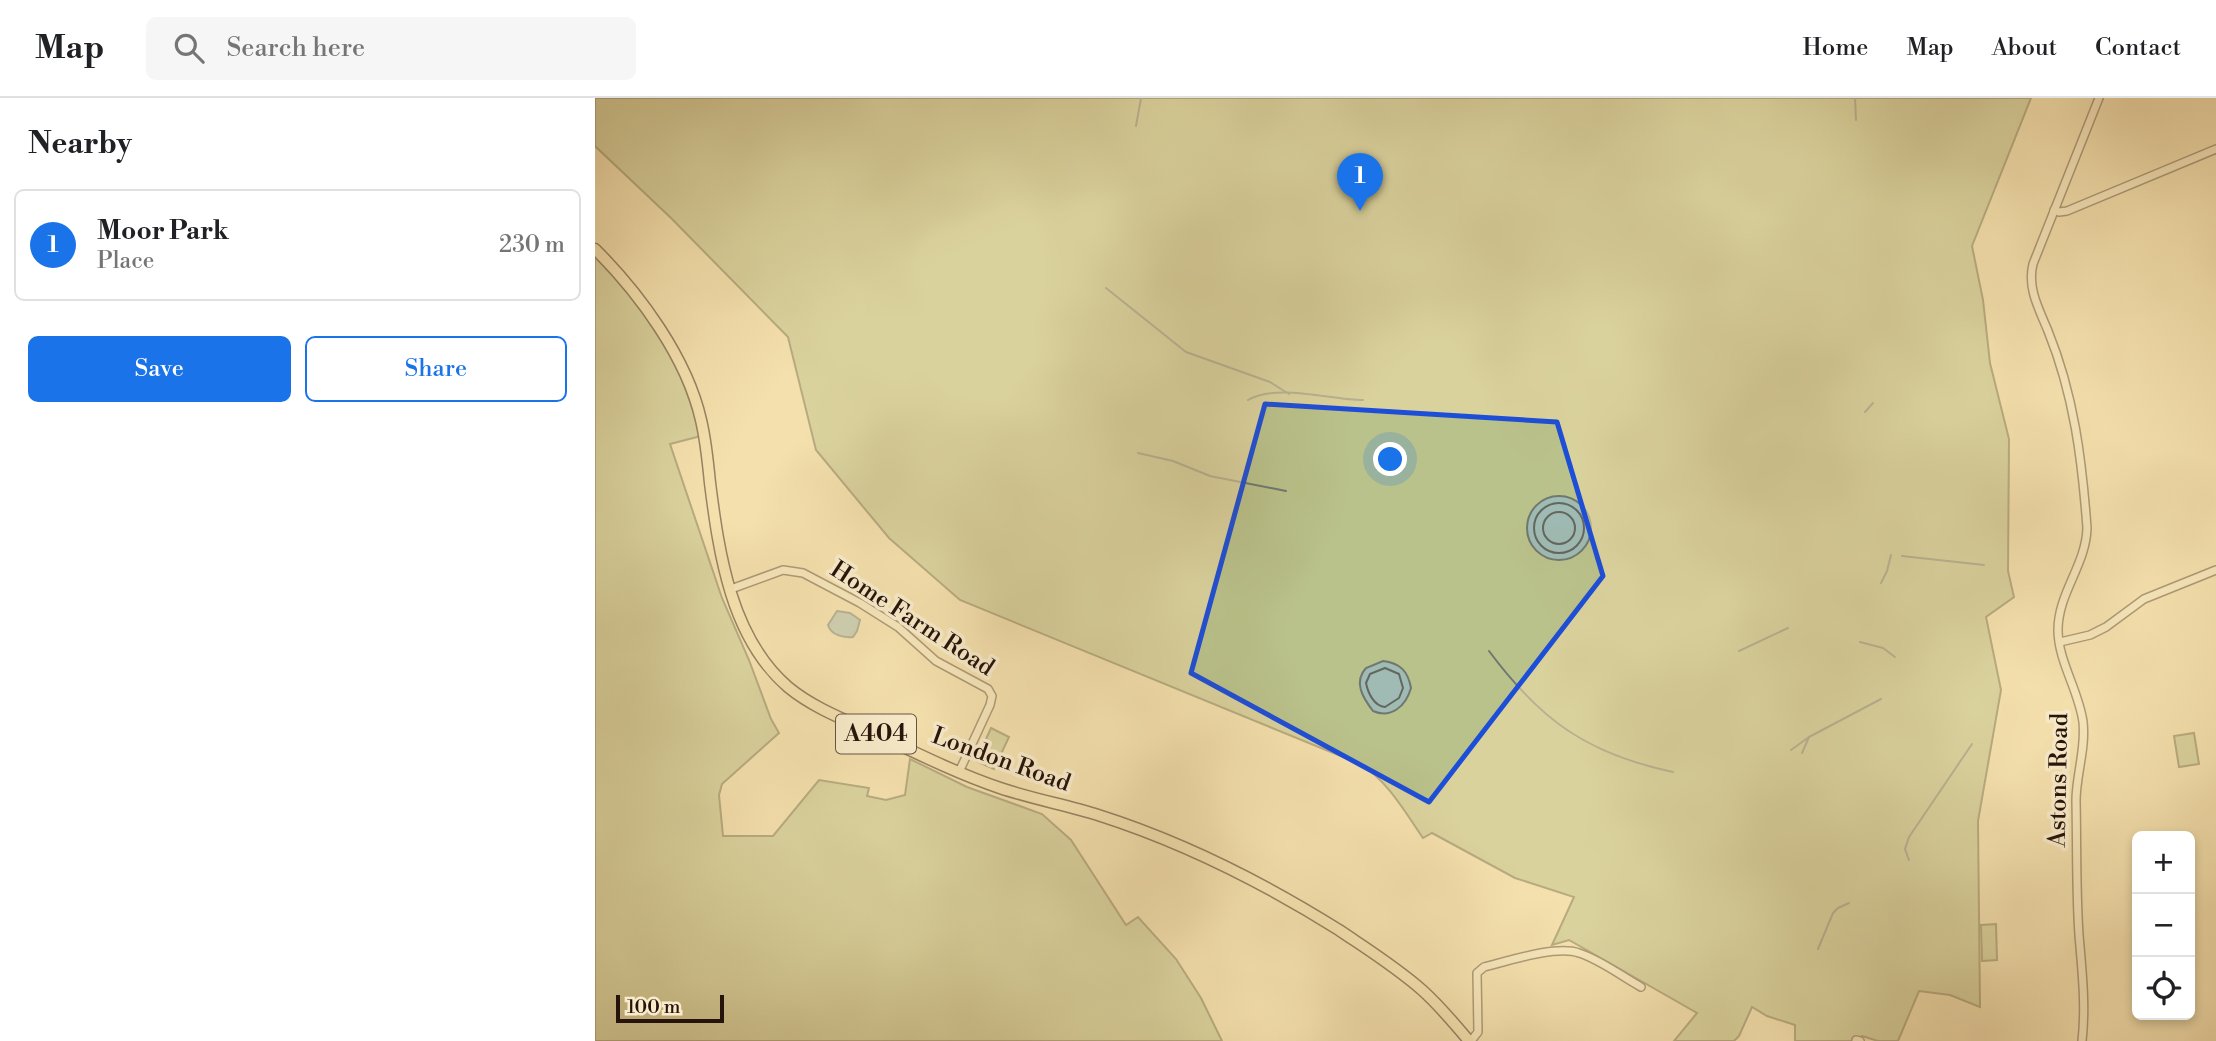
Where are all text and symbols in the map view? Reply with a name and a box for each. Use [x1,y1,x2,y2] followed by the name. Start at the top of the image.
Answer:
[146,17,636,80] search box
[35,28,104,69] text: Map
[170,29,208,67] icon: search
[226,32,365,64] text: Search here
[1803,33,1868,63] text: Home
[1906,33,1954,63] text: Map
[1992,33,2057,63] text: About
[2095,33,2181,63] text: Contact
[28,125,132,163] text: Nearby
[1337,153,1383,211] pin: 1
[97,215,229,247] text: Moor Park
[47,231,59,259] text: 1
[499,231,565,259] text: 230 m
[97,247,154,275] text: Place
[28,336,291,402] button: Save
[305,336,567,402] button: Share
[1373,442,1407,476] your location
[824,555,1000,683] street label: Home Farm Road
[2043,712,2075,848] street label: Astons Road
[836,714,916,754] road number: A404
[927,721,1075,799] street label: London Road
[2132,831,2195,1020] map controls
[2132,831,2195,894] button: +
[2132,894,2195,957] button: −
[2132,957,2195,1020] button: locate
[616,992,725,1024] scale bar
[627,995,680,1019] text: 100 m

